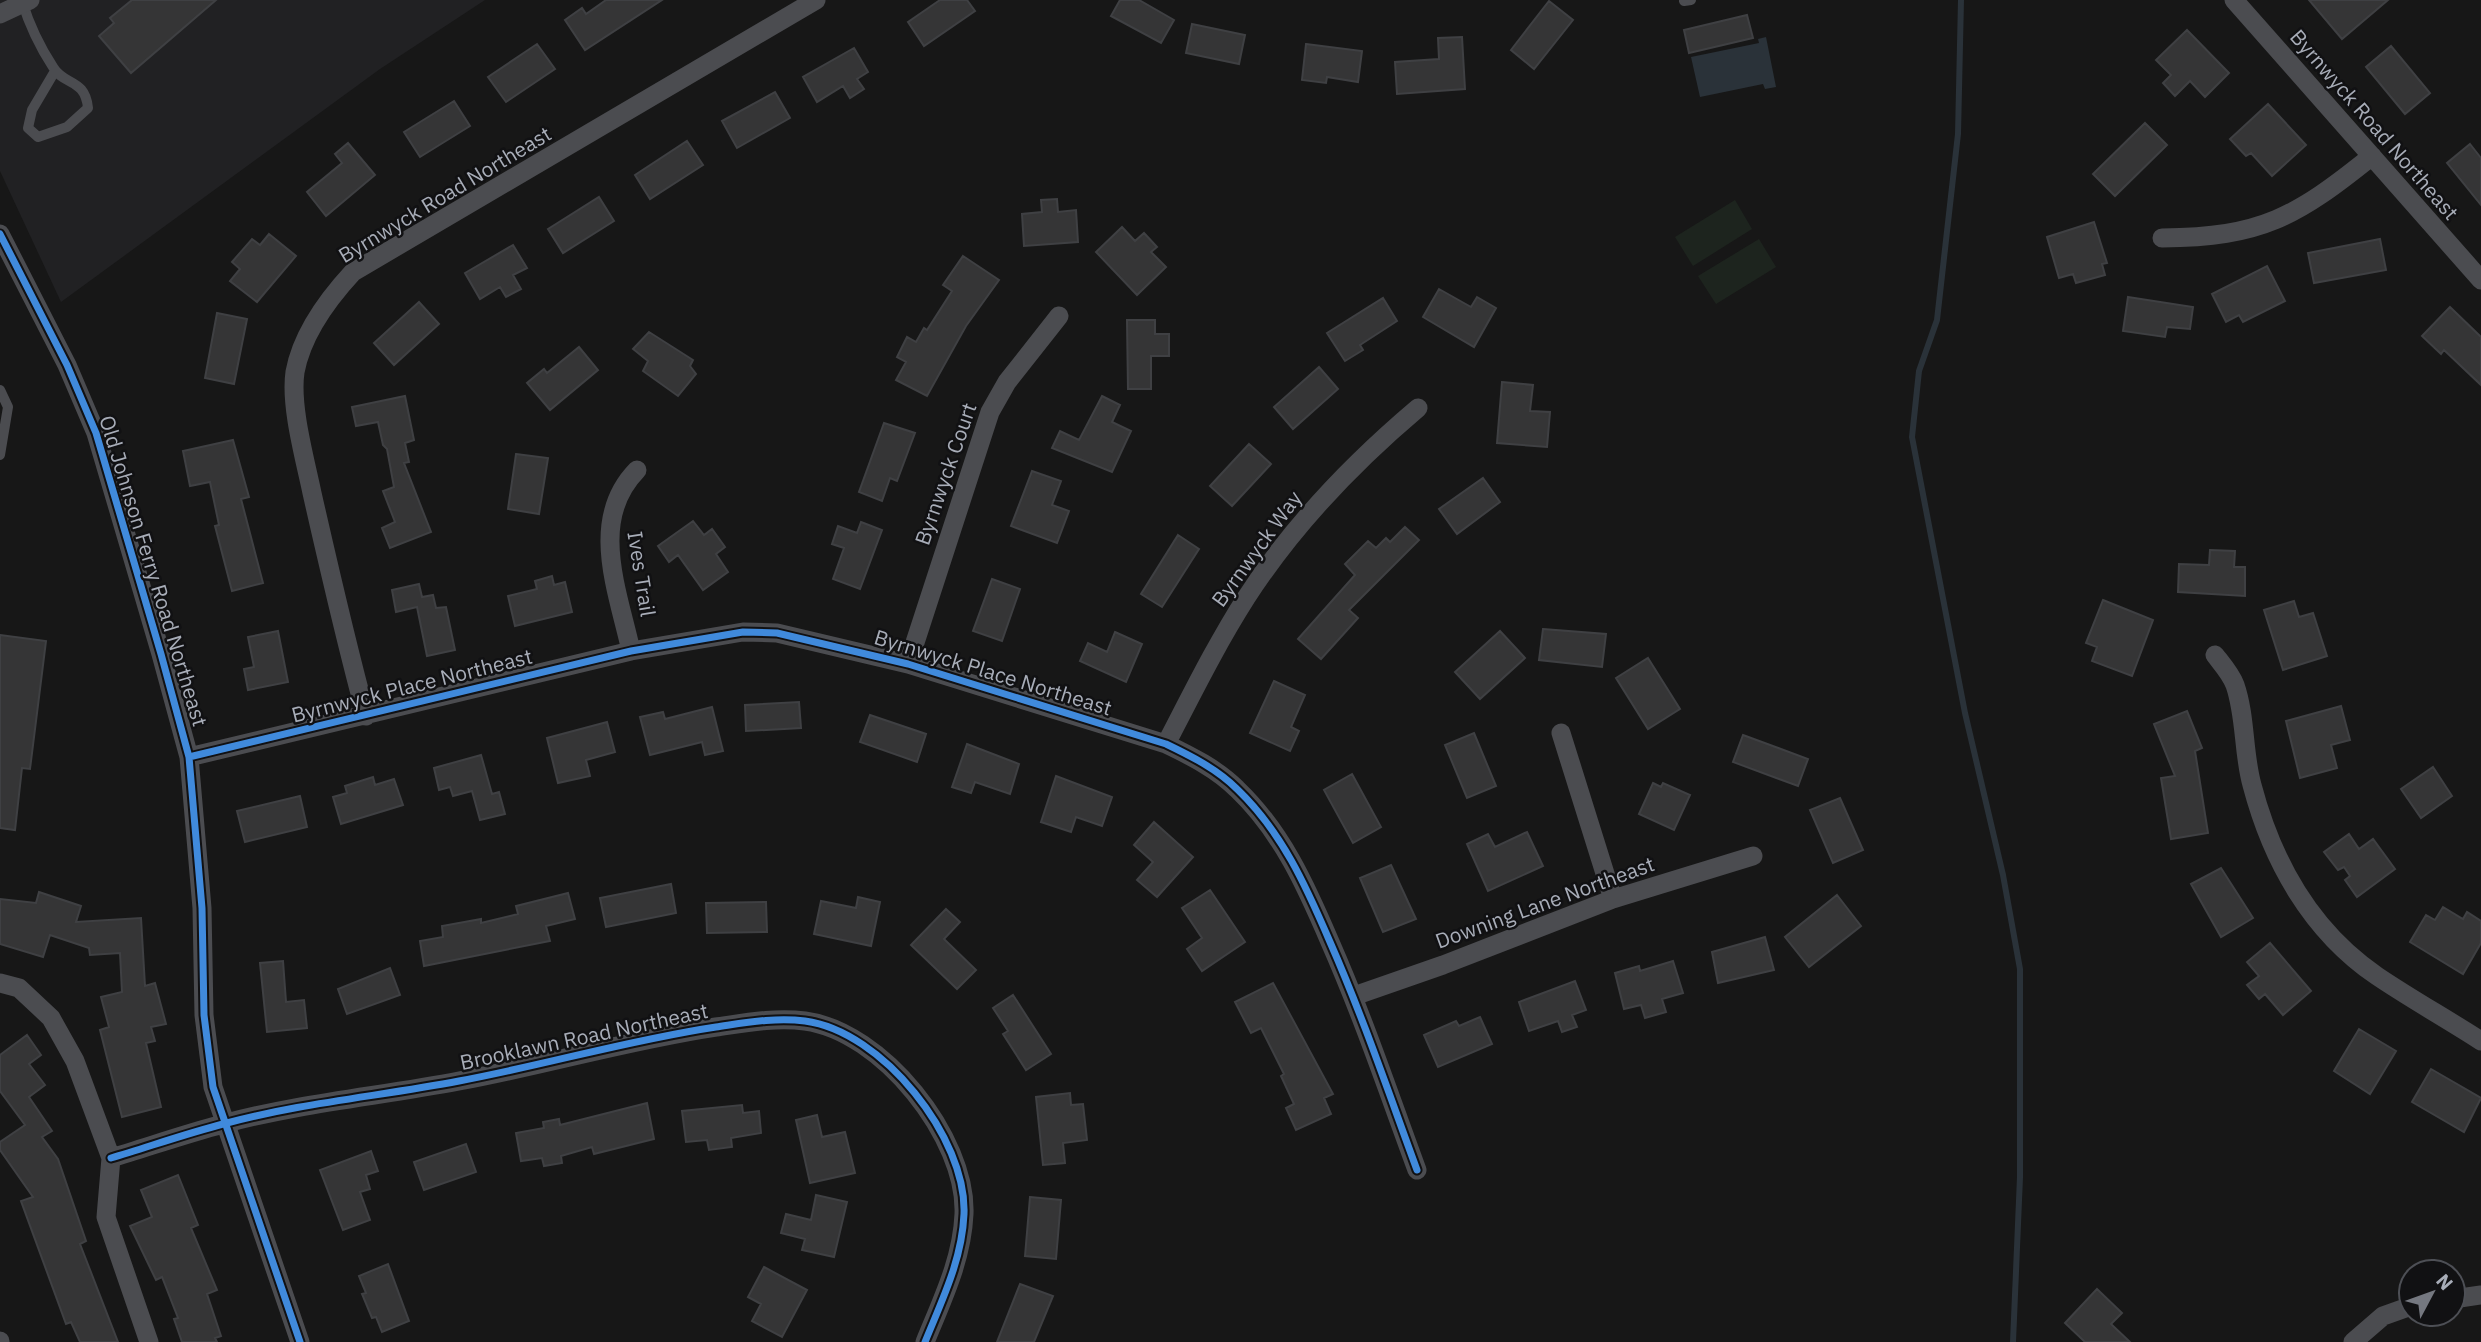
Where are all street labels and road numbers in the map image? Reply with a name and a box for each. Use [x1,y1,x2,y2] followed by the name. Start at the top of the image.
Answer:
[2284,23,2465,226] street label: Byrnwyck Road Northeast
[333,119,556,269] street label: Byrnwyck Road Northeast
[908,399,982,548] street label: Byrnwyck Court
[93,412,215,730] street label: Old Johnson Ferry Road Northeast
[1205,484,1308,612] street label: Byrnwyck Way
[621,529,663,619] street label: Ives Trail
[871,623,1116,722] street label: Byrnwyck Place Northeast
[289,642,535,729] street label: Byrnwyck Place Northeast
[1431,849,1658,955] street label: Downing Lane Northeast
[457,996,710,1076] street label: Brooklawn Road Northeast

